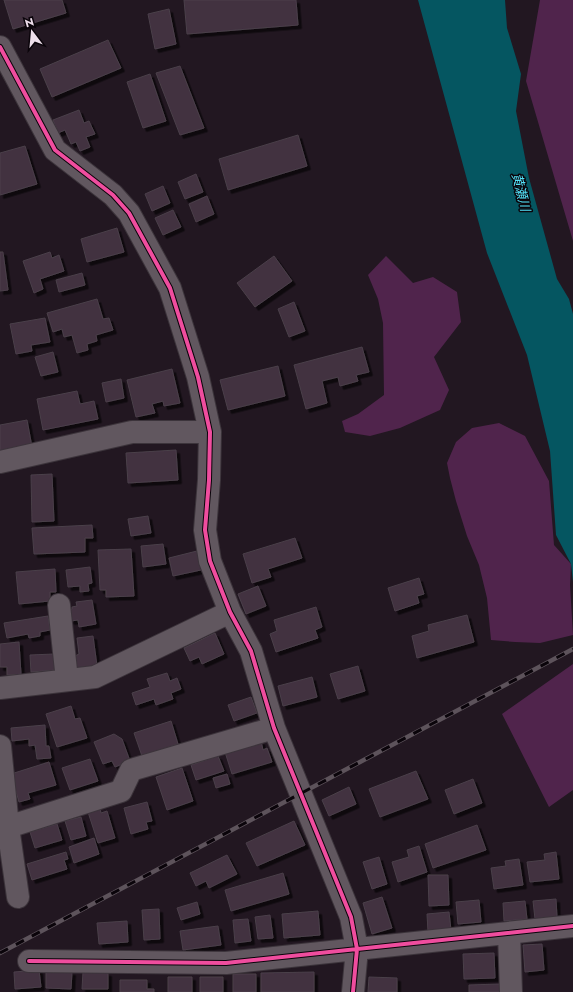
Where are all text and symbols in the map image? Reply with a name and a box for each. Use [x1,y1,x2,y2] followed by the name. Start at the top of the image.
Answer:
[12,12,52,52] north arrow
[23,13,36,31] text: N
[507,171,535,215] water label: 黄瀬川

